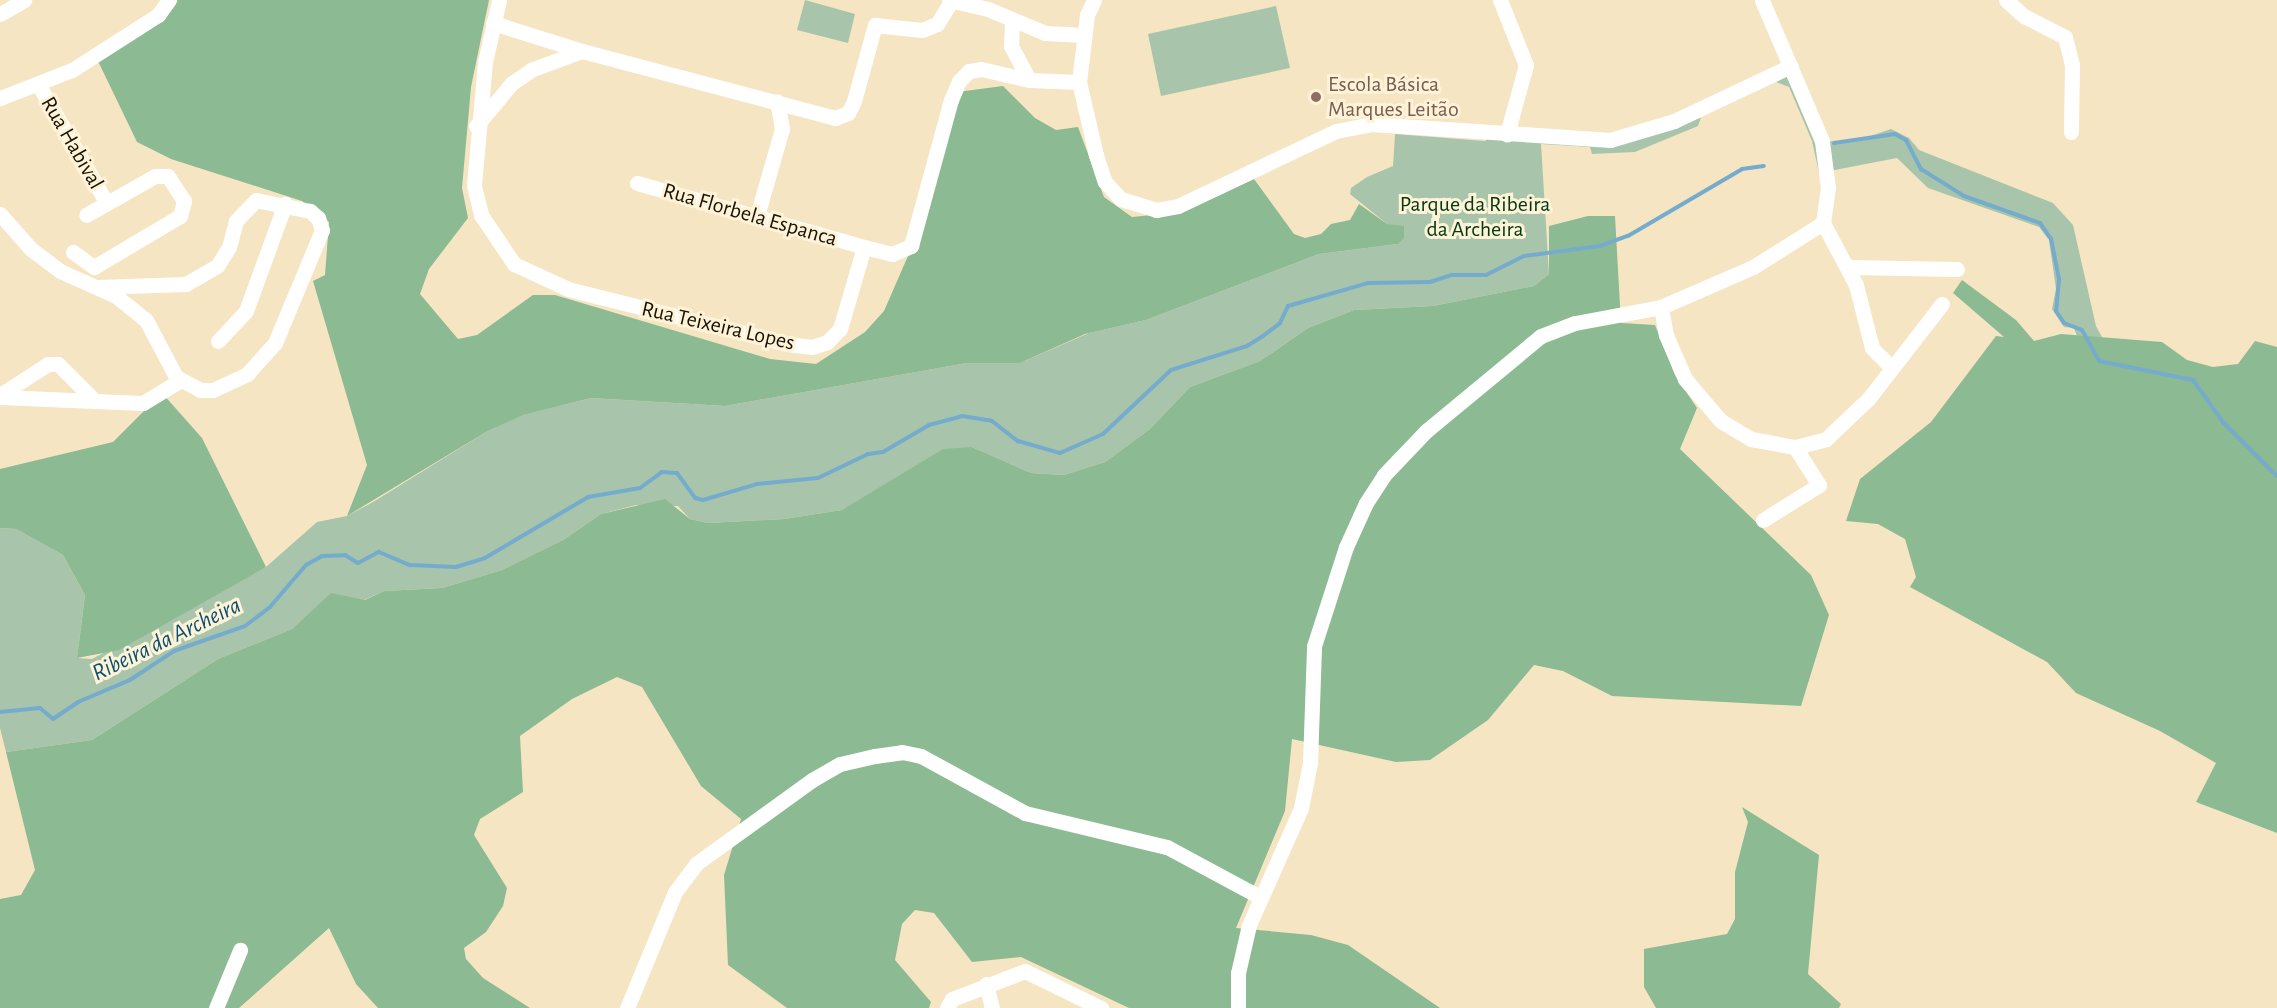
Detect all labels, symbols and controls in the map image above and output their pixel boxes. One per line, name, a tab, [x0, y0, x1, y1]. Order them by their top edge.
place label: Escola Básica Marques Leitão	[1328, 71, 1459, 122]
marker: Escola Básica Marques Leitão	[1309, 90, 1323, 104]
street label: Rua Habival	[35, 92, 109, 194]
street label: Rua Florbela Espanca	[660, 178, 840, 252]
park label: Parque da Ribeira da Archeira	[1400, 191, 1550, 242]
street label: Rua Teixeira Lopes	[639, 296, 797, 356]
water label: Ribeira da Archeira	[88, 592, 246, 688]

